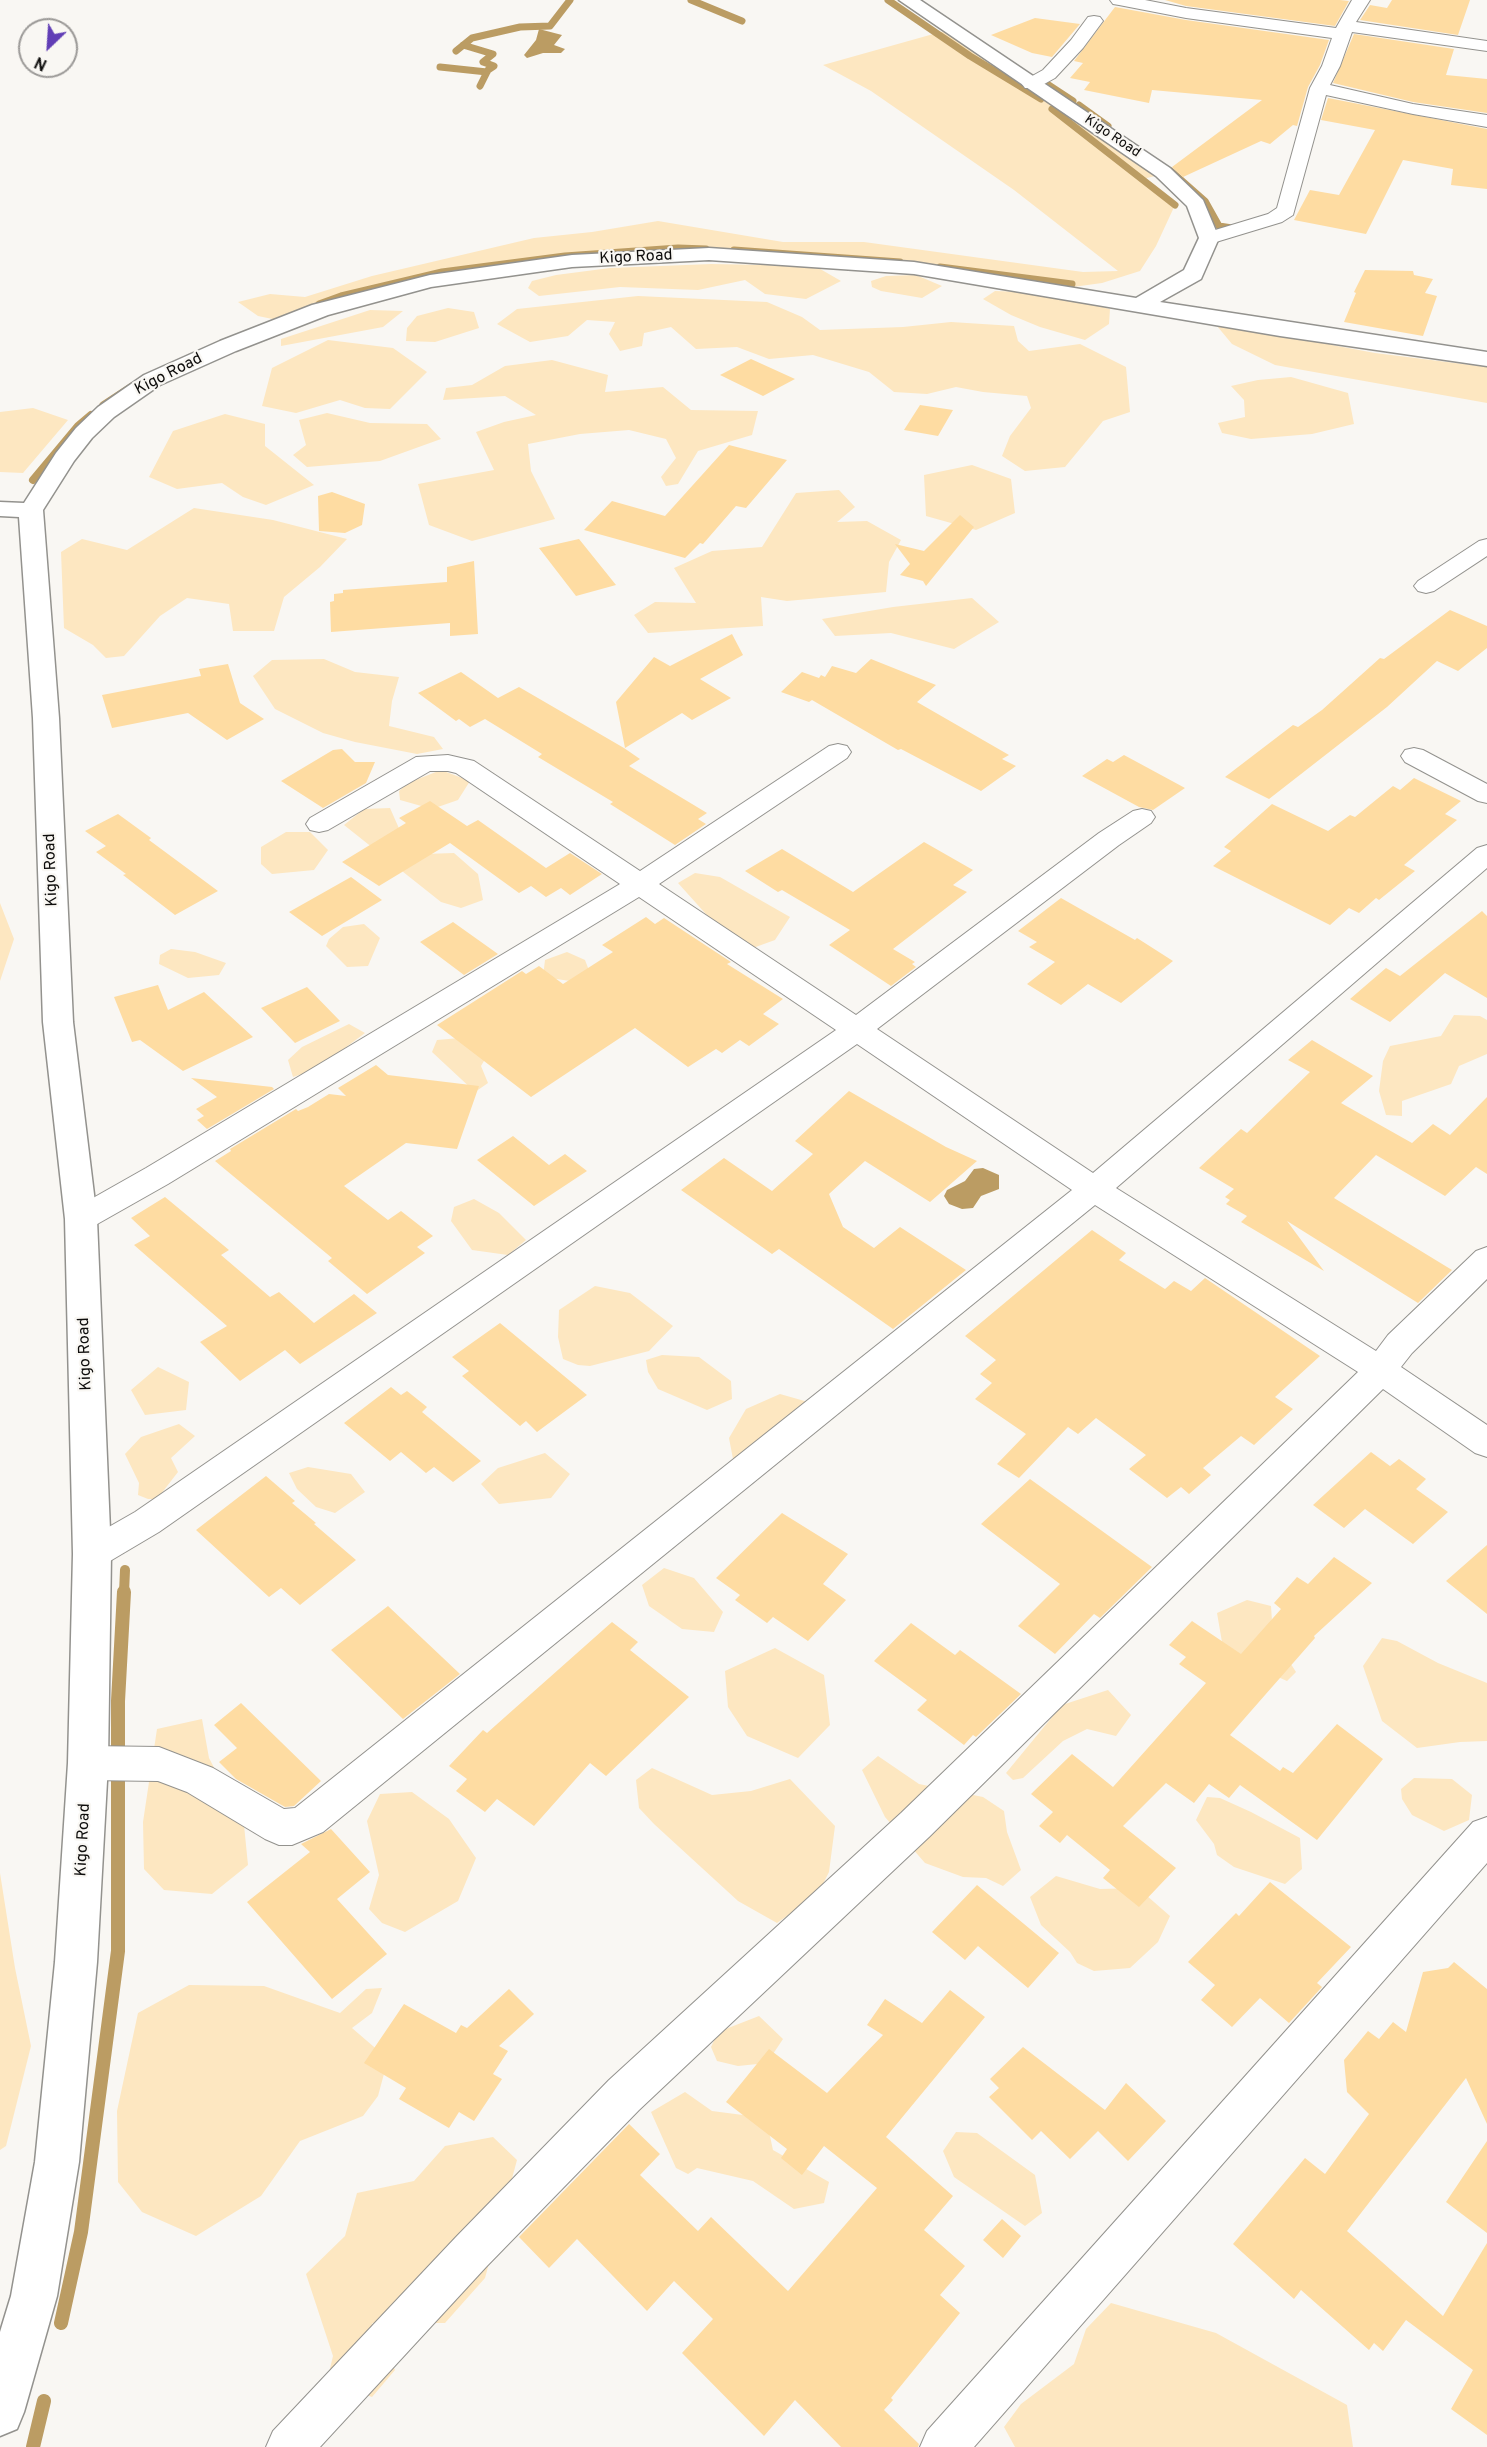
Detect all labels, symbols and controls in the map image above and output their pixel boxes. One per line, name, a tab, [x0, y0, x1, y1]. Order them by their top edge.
north arrow	[18, 18, 78, 78]
text: N	[32, 51, 51, 74]
street label: Kigo Road	[1081, 112, 1143, 162]
street label: Kigo Road	[599, 246, 673, 270]
street label: Kigo Road	[132, 350, 206, 400]
street label: Kigo Road	[41, 833, 63, 907]
street label: Kigo Road	[75, 1317, 97, 1391]
street label: Kigo Road	[72, 1803, 96, 1877]

